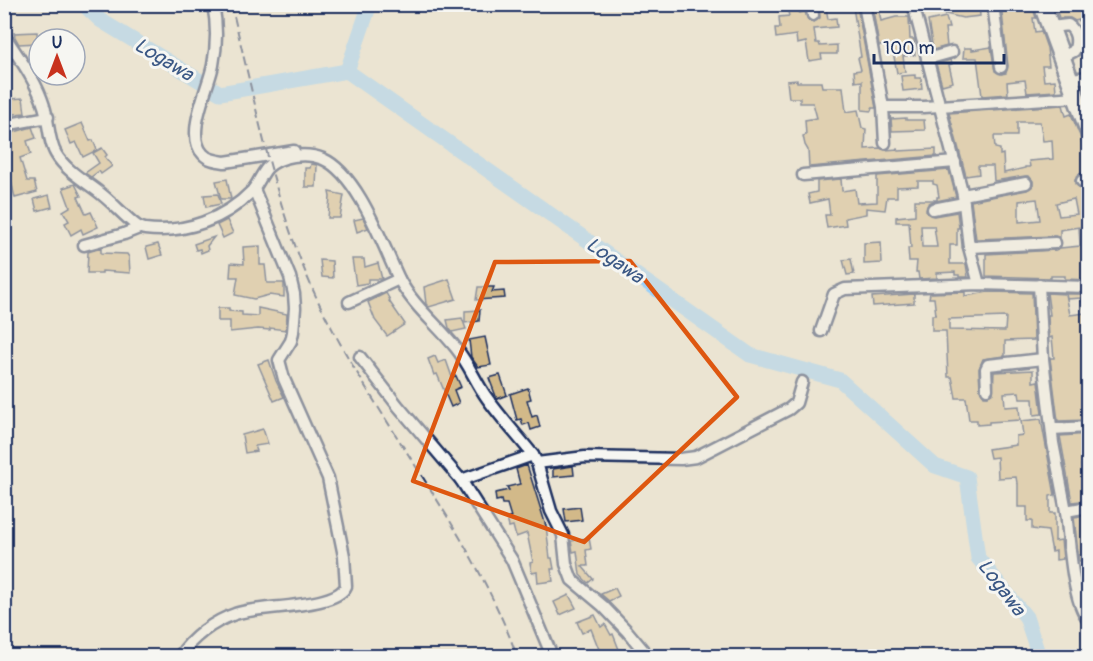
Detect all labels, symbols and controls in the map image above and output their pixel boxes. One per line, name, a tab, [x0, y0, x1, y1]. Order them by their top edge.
north arrow	[27, 27, 87, 87]
scale bar	[874, 27, 1004, 65]
water label: Logawa	[130, 32, 199, 88]
text: U	[52, 33, 63, 53]
text: 100 m	[883, 37, 935, 60]
water label: Logawa	[581, 232, 650, 290]
water label: Logawa	[972, 554, 1032, 622]

